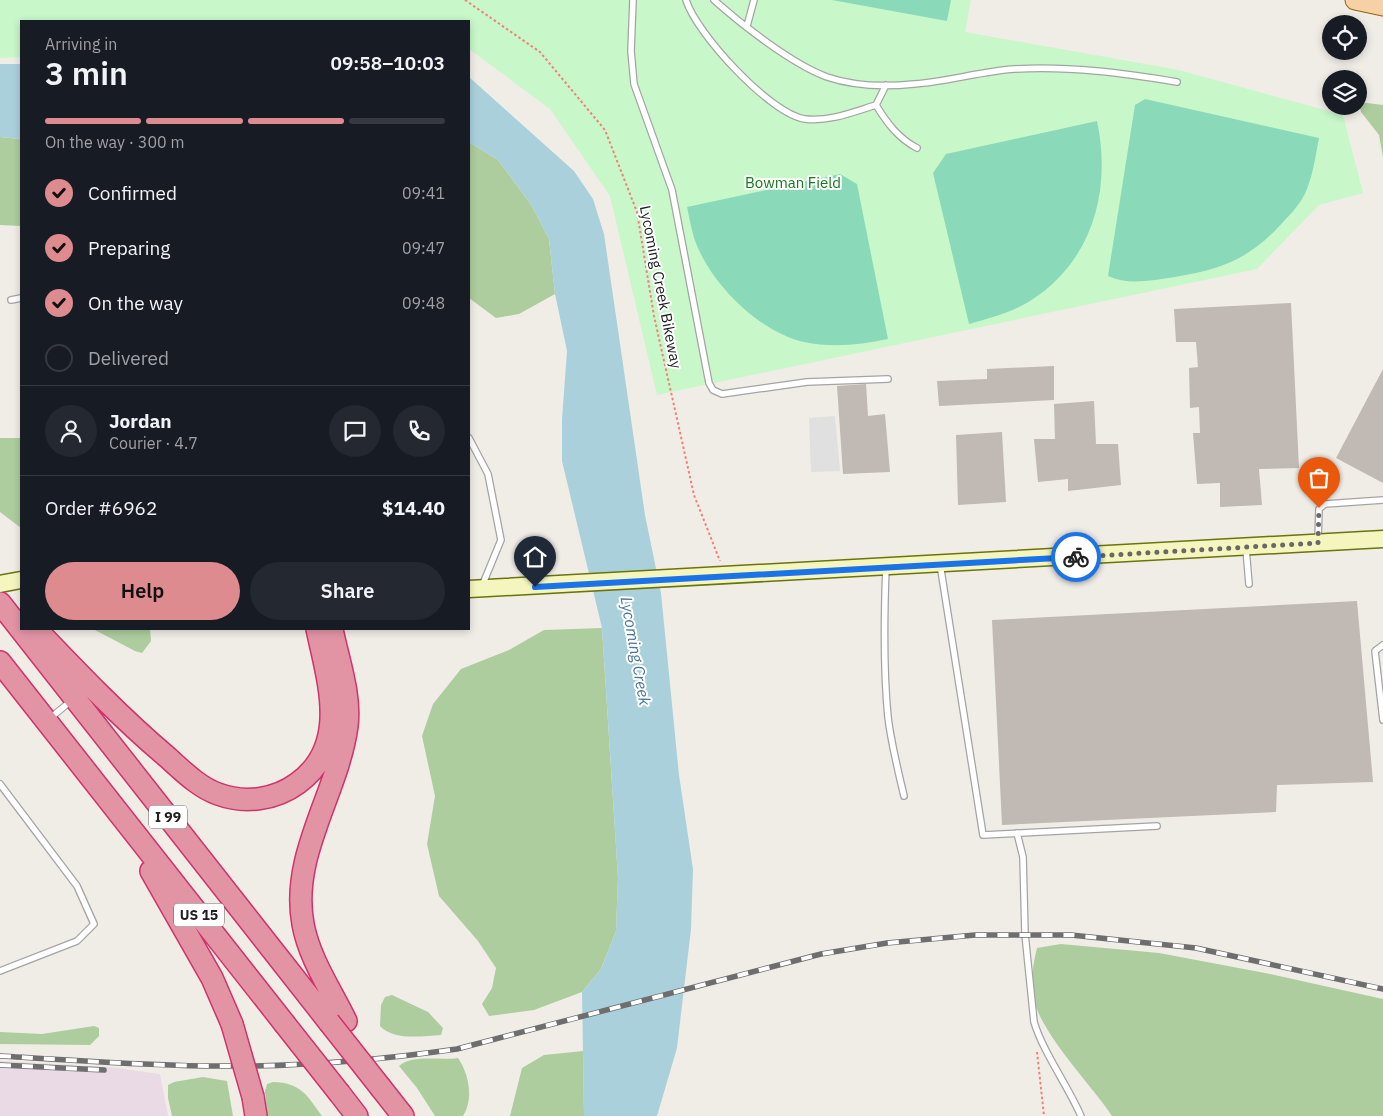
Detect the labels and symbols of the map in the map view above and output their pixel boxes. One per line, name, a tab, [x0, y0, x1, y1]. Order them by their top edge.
park label: Bowman Field	[745, 173, 841, 192]
street label: Lycoming Creek Bikeway	[636, 204, 686, 371]
pin	[1298, 457, 1340, 508]
courier	[1051, 532, 1101, 582]
pin	[514, 536, 556, 587]
water label: Lycoming Creek	[617, 595, 656, 708]
road number: I 99	[149, 806, 187, 829]
road number: US 15	[174, 904, 224, 926]

